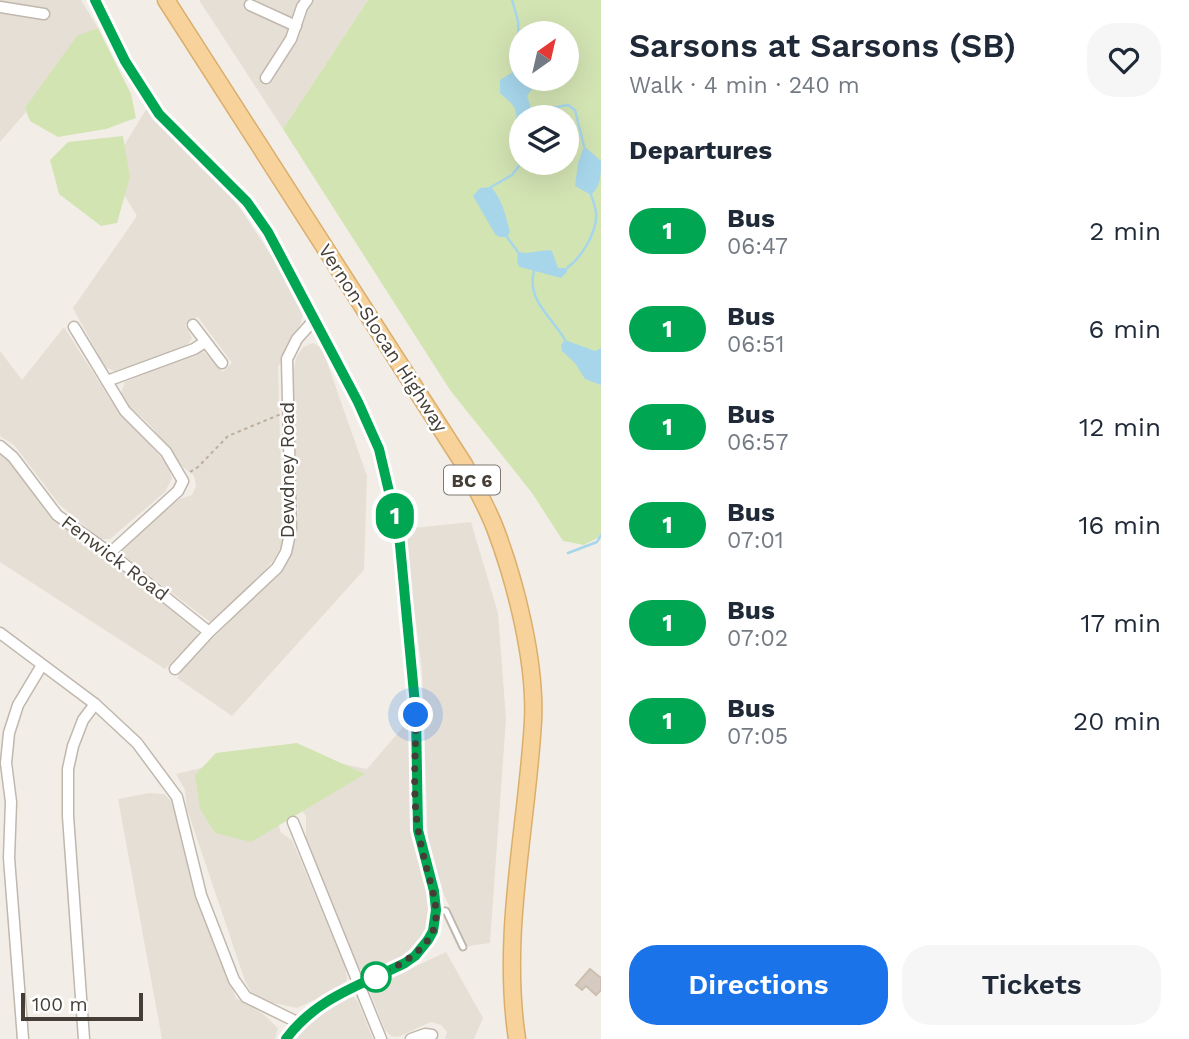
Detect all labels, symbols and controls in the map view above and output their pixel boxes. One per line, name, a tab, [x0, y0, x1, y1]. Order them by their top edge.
north arrow	[509, 21, 579, 91]
map controls	[509, 21, 579, 175]
button: heart	[1087, 23, 1161, 97]
text: Sarsons at Sarsons (SB)	[629, 26, 1016, 65]
text: Walk · 4 min · 240 m	[629, 72, 860, 99]
button: layers	[509, 105, 579, 175]
text: Departures	[629, 135, 772, 165]
text: Bus	[727, 203, 775, 233]
text: 2 min	[1089, 216, 1161, 246]
text: 1	[662, 217, 673, 245]
text: 06:47	[727, 233, 788, 260]
street label: Vernon-Slocan Highway	[314, 240, 453, 437]
text: Bus	[727, 301, 775, 331]
text: 6 min	[1089, 314, 1161, 344]
text: 1	[662, 315, 673, 343]
text: 06:51	[727, 331, 784, 358]
text: Bus	[727, 399, 775, 429]
street label: Dewdney Road	[276, 402, 299, 538]
text: 12 min	[1079, 412, 1161, 442]
text: 1	[662, 413, 673, 441]
text: 06:57	[727, 429, 788, 456]
road number: BC 6	[444, 466, 500, 494]
line badge: 1	[372, 493, 418, 539]
text: Bus	[727, 497, 775, 527]
text: 1	[390, 502, 400, 530]
street label: Fenwick Road	[57, 510, 173, 606]
text: 16 min	[1078, 510, 1161, 540]
text: 1	[662, 511, 673, 539]
text: 07:01	[727, 527, 784, 554]
text: Bus	[727, 595, 775, 625]
text: 17 min	[1080, 608, 1161, 638]
text: 1	[662, 609, 673, 637]
text: 07:02	[727, 625, 788, 652]
text: Bus	[727, 693, 775, 723]
your location	[398, 697, 433, 732]
text: 20 min	[1073, 706, 1161, 736]
text: 1	[662, 707, 673, 735]
text: 07:05	[727, 723, 788, 750]
button: Directions	[629, 945, 888, 1025]
button: Tickets	[902, 945, 1161, 1025]
unlabelled marker	[361, 962, 391, 992]
scale bar	[21, 990, 144, 1022]
text: 100 m	[32, 993, 88, 1016]

